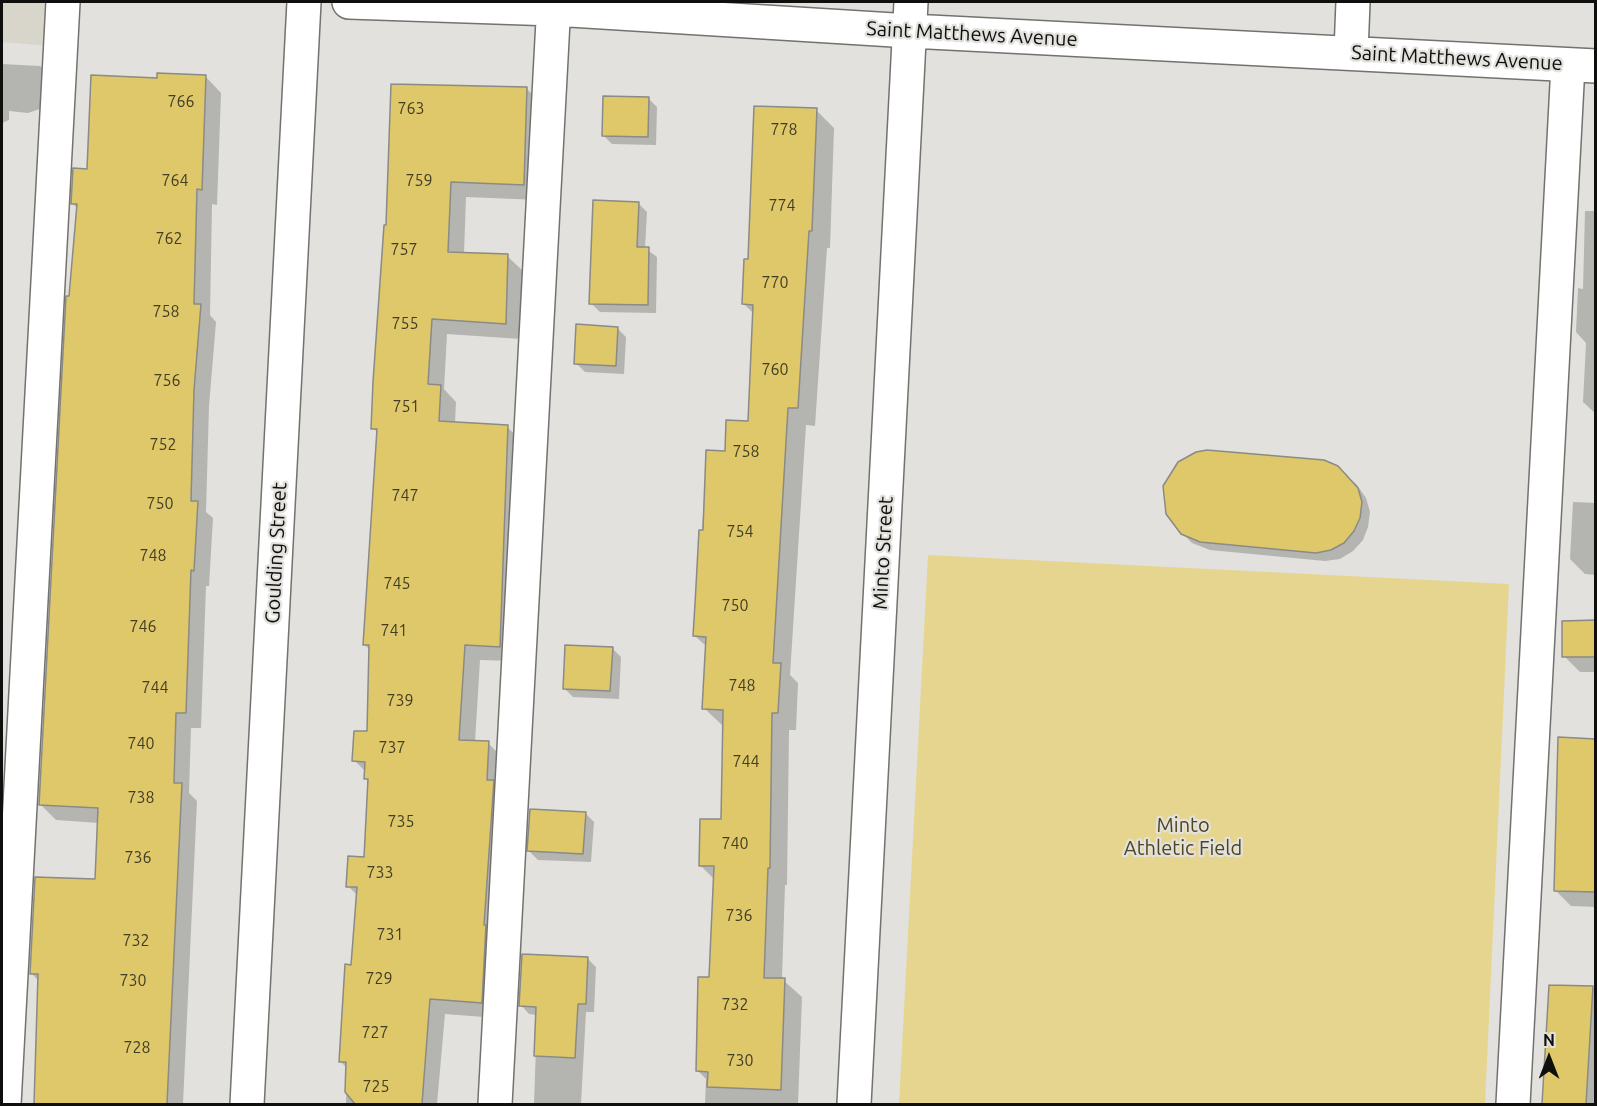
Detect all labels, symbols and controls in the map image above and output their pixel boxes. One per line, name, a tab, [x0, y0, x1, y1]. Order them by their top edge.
street label: Saint Matthews Avenue	[866, 16, 1078, 52]
street label: Saint Matthews Avenue	[1351, 40, 1563, 76]
house number: 766	[167, 92, 195, 112]
house number: 763	[397, 99, 425, 119]
house number: 778	[770, 120, 798, 140]
house number: 764	[161, 171, 189, 191]
house number: 759	[405, 171, 433, 191]
house number: 774	[768, 196, 796, 216]
house number: 762	[155, 229, 183, 249]
house number: 757	[390, 240, 418, 260]
house number: 770	[761, 273, 789, 293]
house number: 758	[152, 302, 180, 322]
house number: 755	[391, 314, 419, 334]
house number: 760	[761, 360, 789, 380]
house number: 756	[153, 371, 181, 391]
house number: 751	[392, 397, 420, 417]
house number: 752	[149, 435, 177, 455]
house number: 758	[732, 442, 760, 462]
street label: Goulding Street	[260, 482, 292, 624]
house number: 747	[391, 486, 419, 506]
house number: 750	[146, 494, 174, 514]
street label: Minto Street	[868, 496, 898, 610]
house number: 754	[726, 522, 754, 542]
house number: 748	[139, 546, 167, 566]
house number: 745	[383, 574, 411, 594]
house number: 750	[721, 596, 749, 616]
house number: 746	[129, 617, 157, 637]
house number: 741	[380, 621, 408, 641]
house number: 748	[728, 676, 756, 696]
house number: 744	[141, 678, 169, 698]
house number: 739	[386, 691, 414, 711]
house number: 740	[127, 734, 155, 754]
house number: 737	[378, 738, 406, 758]
house number: 744	[732, 752, 760, 772]
house number: 738	[127, 788, 155, 808]
house number: 735	[387, 812, 415, 832]
park label: Minto Athletic Field	[1124, 813, 1242, 860]
house number: 740	[721, 834, 749, 854]
house number: 736	[124, 848, 152, 868]
house number: 733	[366, 863, 394, 883]
house number: 736	[725, 906, 753, 926]
house number: 731	[376, 925, 404, 945]
house number: 732	[122, 931, 150, 951]
house number: 729	[365, 969, 393, 989]
house number: 730	[119, 971, 147, 991]
house number: 732	[721, 995, 749, 1015]
house number: 727	[361, 1023, 389, 1043]
north arrow	[1519, 1028, 1579, 1088]
text: N	[1543, 1031, 1555, 1049]
house number: 728	[123, 1038, 151, 1058]
house number: 730	[726, 1051, 754, 1071]
house number: 725	[362, 1077, 390, 1097]

